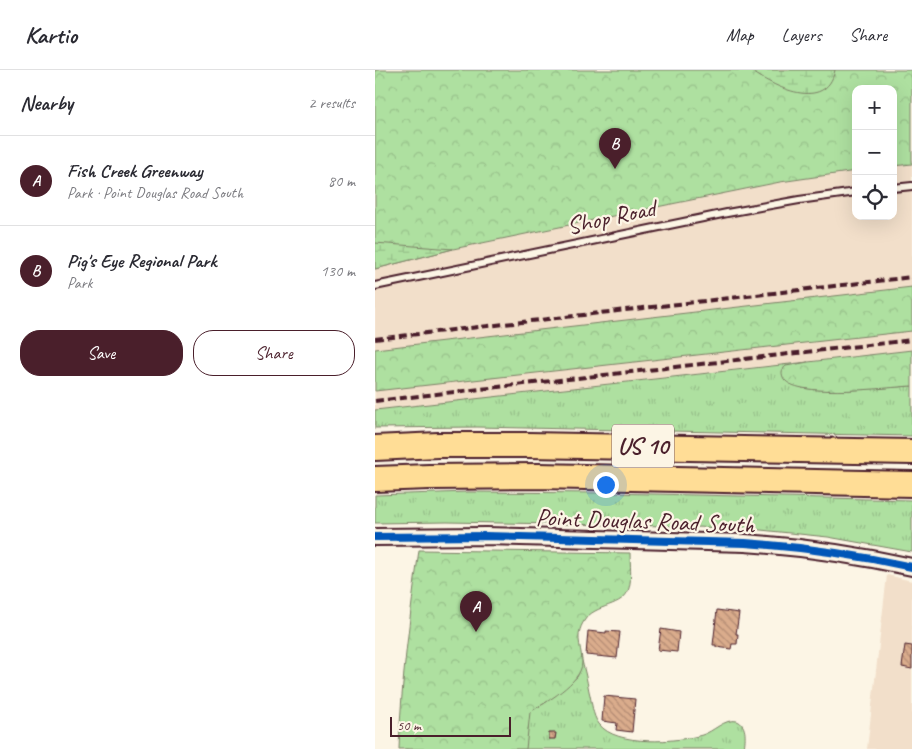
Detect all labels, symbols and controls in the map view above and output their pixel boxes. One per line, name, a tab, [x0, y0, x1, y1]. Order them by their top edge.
text: Kartio	[25, 20, 77, 50]
text: Map	[726, 24, 754, 46]
text: Layers	[782, 24, 821, 46]
text: Share	[849, 24, 887, 46]
map controls	[852, 85, 897, 220]
button: +	[852, 85, 897, 130]
text: Nearby	[20, 90, 73, 116]
text: 2 results	[308, 93, 355, 113]
pin: B	[599, 128, 631, 169]
button: −	[852, 130, 897, 175]
text: Fish Creek Greenway	[67, 159, 203, 183]
text: A	[32, 171, 40, 191]
text: 80 m	[328, 171, 355, 191]
button: locate	[852, 175, 897, 220]
text: Park · Point Douglas Road South	[67, 183, 243, 203]
street label: Shop Road	[564, 191, 661, 242]
text: Pig's Eye Regional Park	[67, 249, 216, 273]
text: B	[32, 261, 40, 281]
text: 130 m	[321, 261, 355, 281]
text: Park	[67, 273, 92, 293]
button: Save	[20, 330, 183, 376]
button: Share	[193, 330, 355, 376]
road number: US 10	[612, 424, 674, 468]
your location	[593, 472, 619, 498]
street label: Point Douglas Road South	[535, 501, 757, 541]
pin: A	[460, 591, 492, 632]
scale bar	[390, 714, 511, 737]
text: 50 m	[397, 717, 421, 734]

